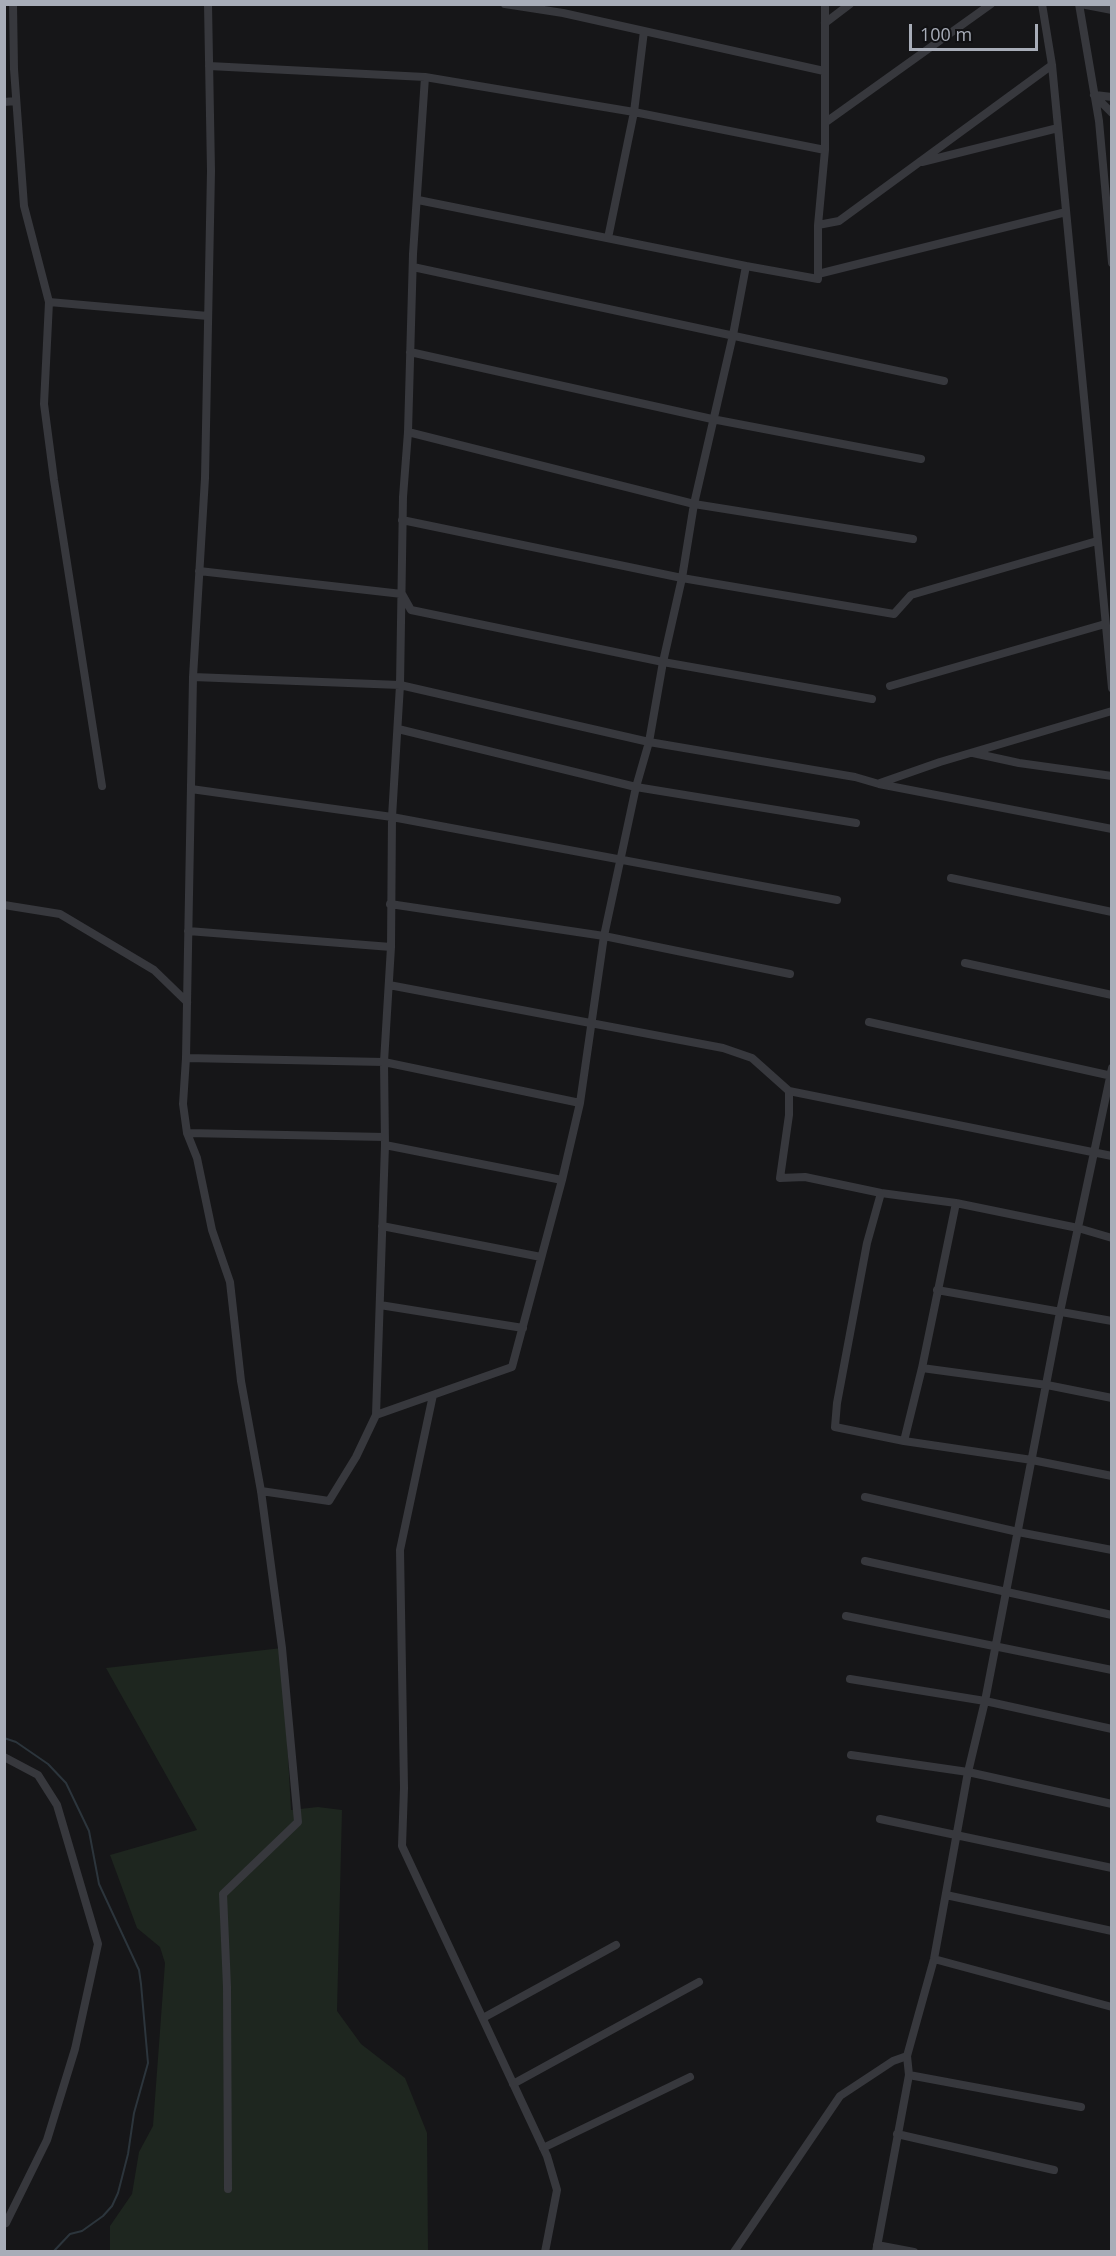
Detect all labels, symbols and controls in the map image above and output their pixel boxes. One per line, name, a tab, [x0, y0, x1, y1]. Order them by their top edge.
scale bar	[912, 12, 1041, 50]
text: 100 m	[920, 22, 972, 46]

